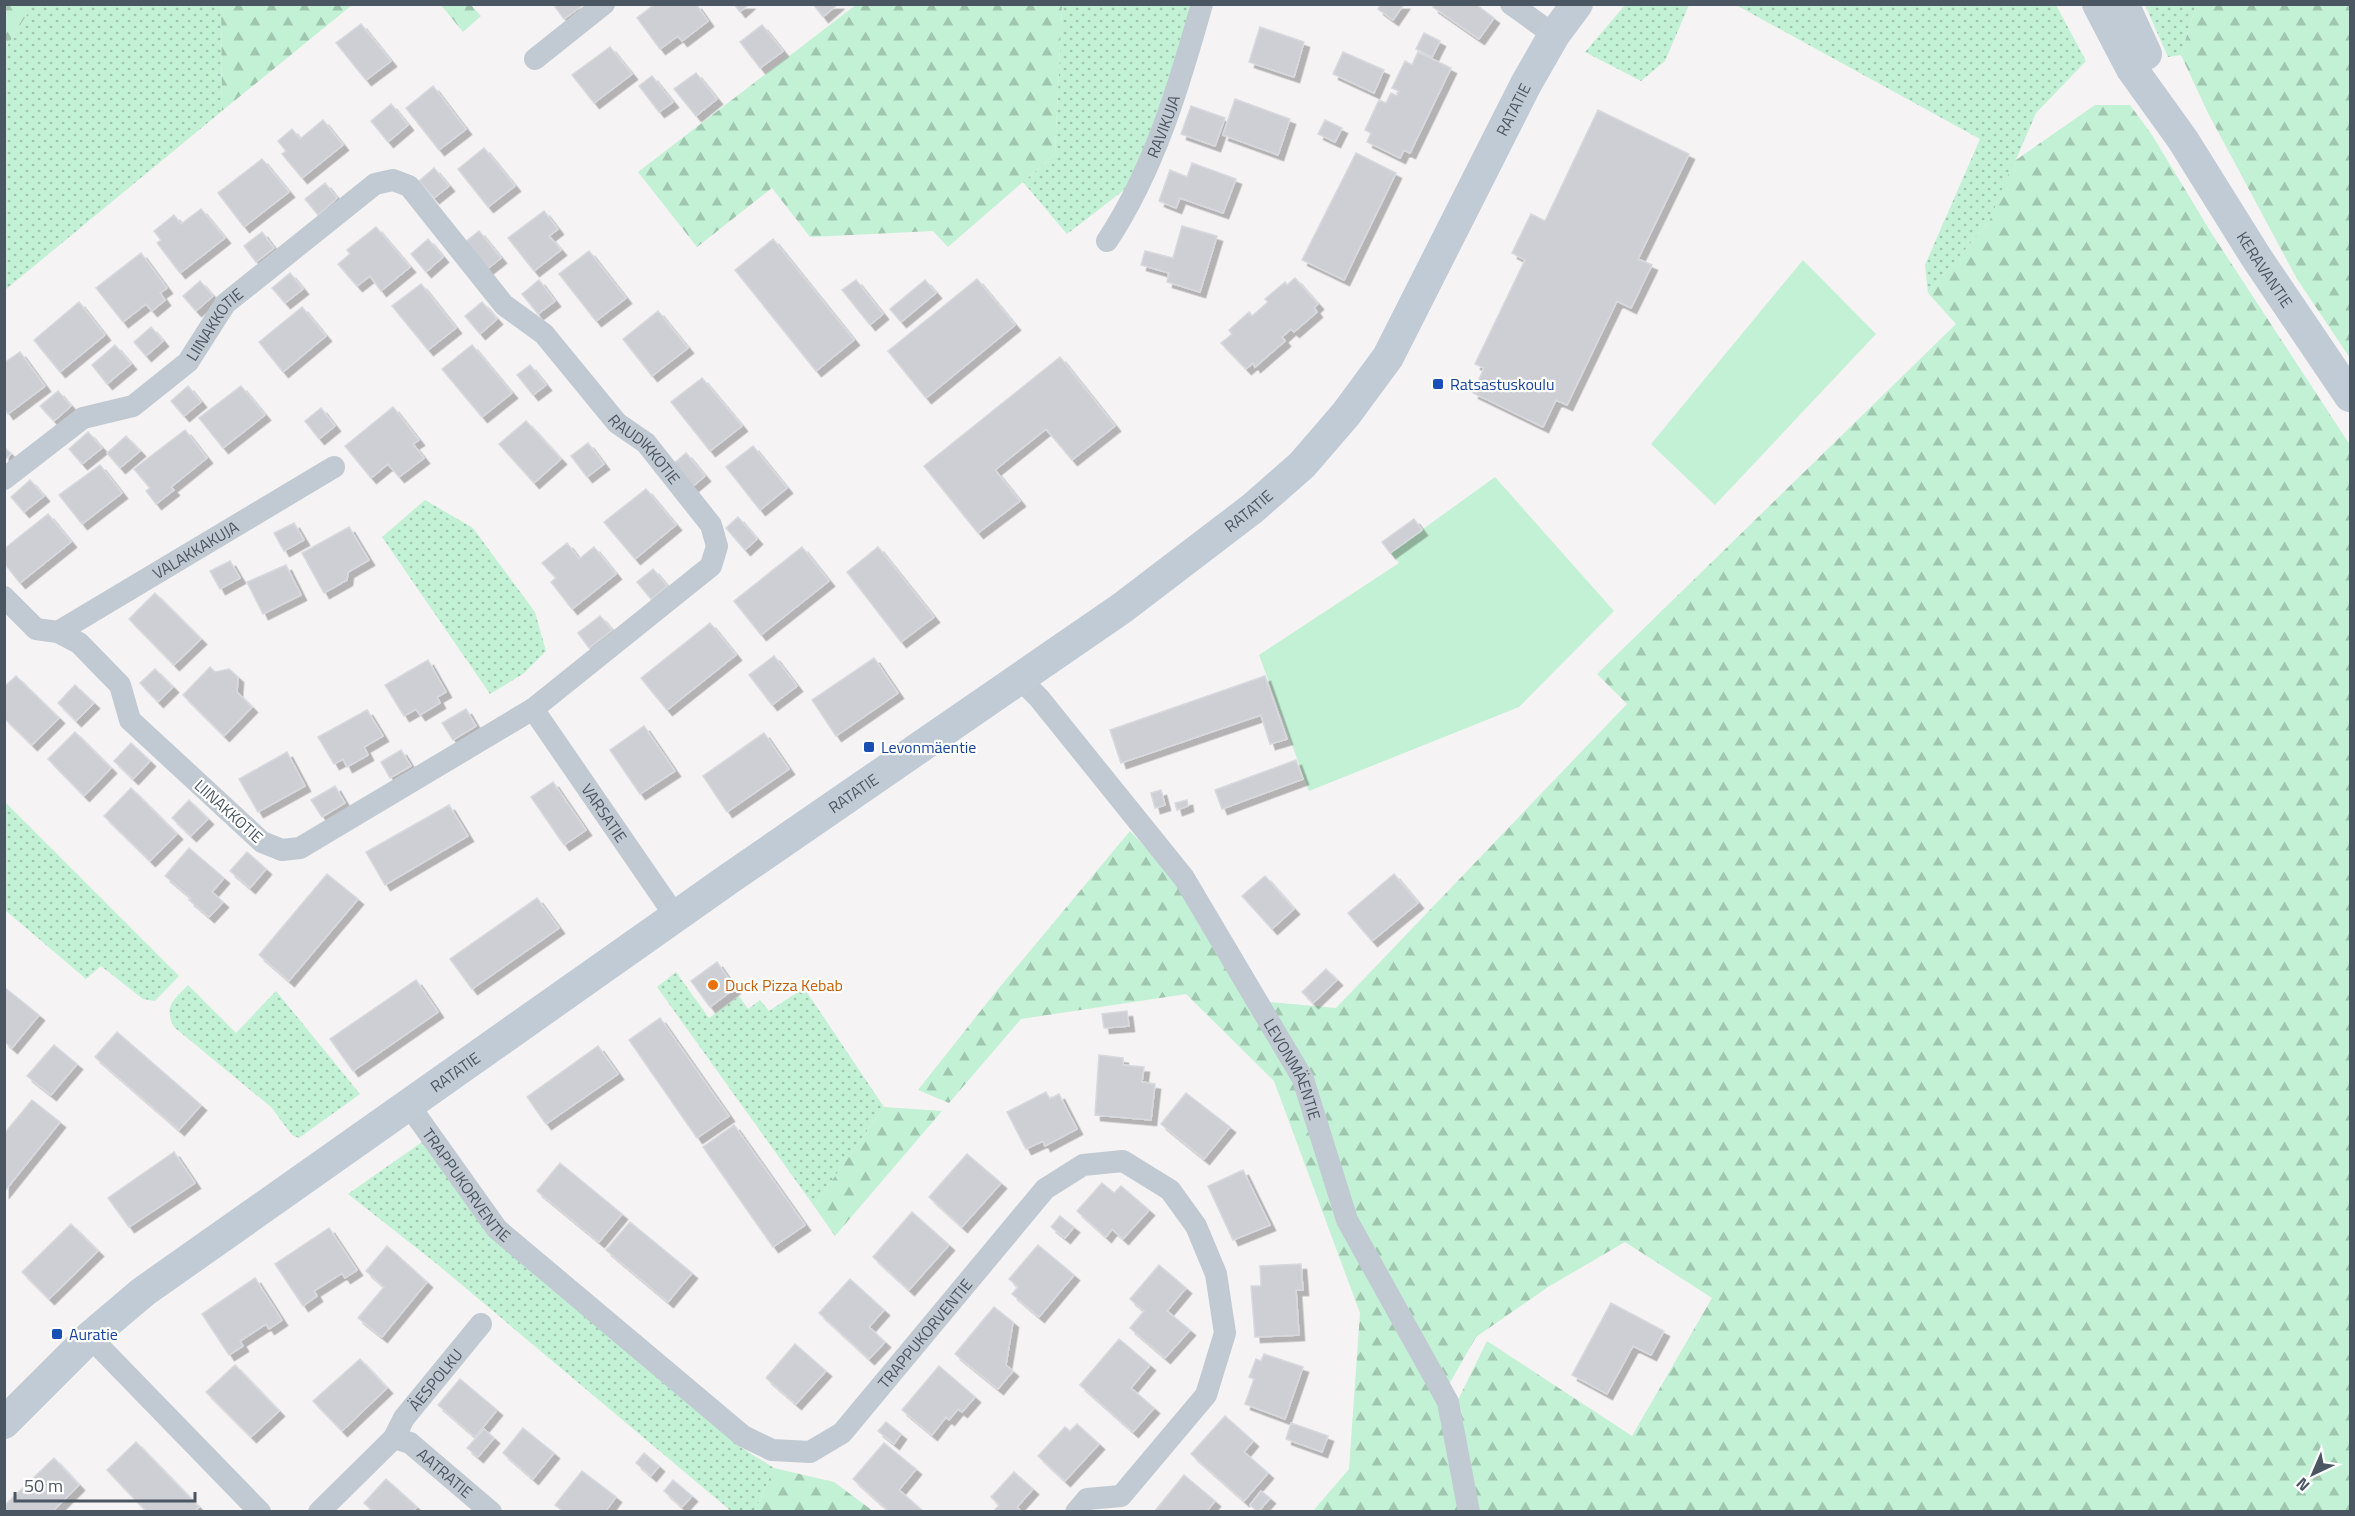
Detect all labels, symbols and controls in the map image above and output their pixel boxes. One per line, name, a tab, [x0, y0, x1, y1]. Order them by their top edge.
street label: RATATIE	[1490, 79, 1537, 140]
street label: RAVIKUJA	[1140, 91, 1186, 161]
street label: KERAVANTIE	[2231, 227, 2299, 313]
street label: LIINAKKOTIE	[180, 282, 248, 365]
place label: Ratsastuskoulu	[1450, 372, 1555, 396]
marker: Ratsastuskoulu	[1431, 377, 1445, 391]
street label: RAUDIKKOTIE	[602, 409, 686, 489]
street label: RATATIE	[1219, 484, 1278, 538]
street label: VALAKKAKUJA	[148, 515, 243, 585]
place label: Levonmäentie	[881, 735, 976, 759]
marker: Levonmäentie	[862, 740, 876, 754]
street label: RATATIE	[823, 767, 883, 819]
street label: LIINAKKOTIE	[189, 774, 269, 849]
street label: VARSATIE	[576, 779, 633, 847]
place label: Duck Pizza Kebab	[725, 973, 843, 997]
marker: Duck Pizza Kebab	[706, 978, 720, 992]
street label: LEVONMÄENTIE	[1258, 1014, 1327, 1123]
street label: RATATIE	[425, 1046, 485, 1098]
street label: TRAPPUKORVENTIE	[417, 1123, 516, 1248]
street label: TRAPPUKORVENTIE	[872, 1273, 978, 1393]
place label: Auratie	[69, 1322, 118, 1346]
marker: Auratie	[50, 1327, 64, 1341]
street label: ÄESPOLKU	[403, 1343, 468, 1416]
street label: AATRATIE	[412, 1442, 478, 1504]
north arrow	[2283, 1444, 2343, 1504]
scale bar	[15, 1465, 195, 1503]
text: 50 m	[24, 1472, 63, 1499]
text: N	[2290, 1472, 2315, 1497]

